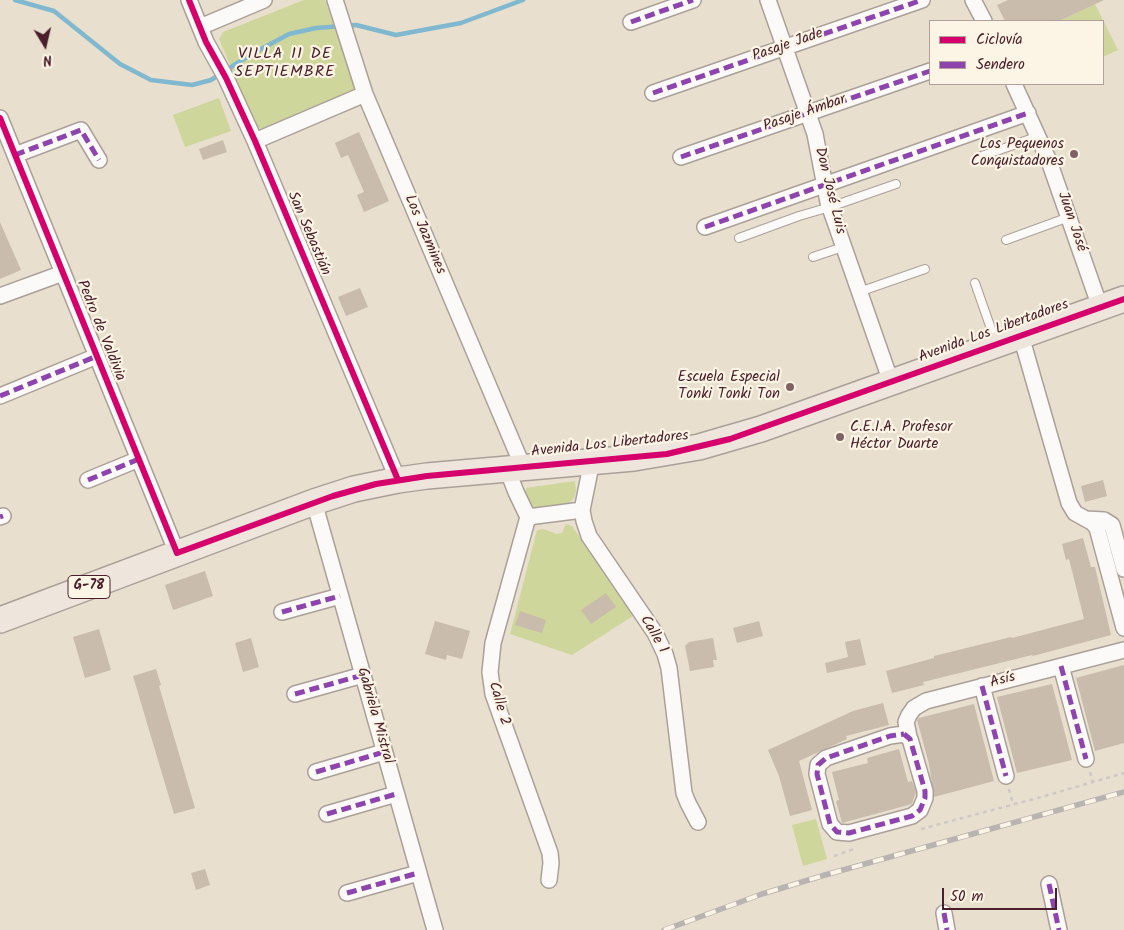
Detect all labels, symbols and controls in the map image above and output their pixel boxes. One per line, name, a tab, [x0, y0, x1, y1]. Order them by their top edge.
north arrow	[20, 20, 70, 70]
legend	[929, 20, 1104, 85]
street label: Pasaje Jade	[750, 26, 826, 66]
text: Ciclovía	[976, 28, 1023, 52]
district label: VILLA 11 DE SEPTIEMBRE	[233, 45, 337, 83]
text: N	[41, 48, 53, 71]
text: Sendero	[976, 53, 1025, 77]
street label: Pasaje Ámbar	[761, 91, 849, 137]
place label: Los Pequenos Conquistadores	[971, 136, 1064, 171]
street label: Don José Luis	[810, 146, 848, 236]
marker: Los Pequenos Conquistadores	[1068, 148, 1080, 160]
street label: San Sebastián	[282, 189, 334, 279]
street label: Juan José	[1052, 190, 1090, 254]
street label: Los Jazmines	[399, 193, 449, 277]
street label: Pedro de Valdivia	[72, 278, 128, 384]
street label: Avenida Los Libertadores	[917, 296, 1071, 368]
place label: Escuela Especial Tonki Tonki Ton	[677, 369, 780, 404]
marker: Escuela Especial Tonki Tonki Ton	[784, 381, 796, 393]
place label: C.E.I.A. Profesor Héctor Duarte	[850, 419, 952, 454]
street label: Avenida Los Libertadores	[530, 428, 690, 462]
marker: C.E.I.A. Profesor Héctor Duarte	[834, 431, 846, 443]
road number: G-78	[68, 576, 110, 598]
street label: Calle 1	[635, 613, 671, 657]
street label: Gabriela Mistral	[352, 666, 396, 766]
street label: Asís	[988, 669, 1018, 693]
street label: Calle 2	[483, 680, 513, 728]
scale bar	[944, 878, 1059, 910]
text: 50 m	[950, 885, 984, 909]

